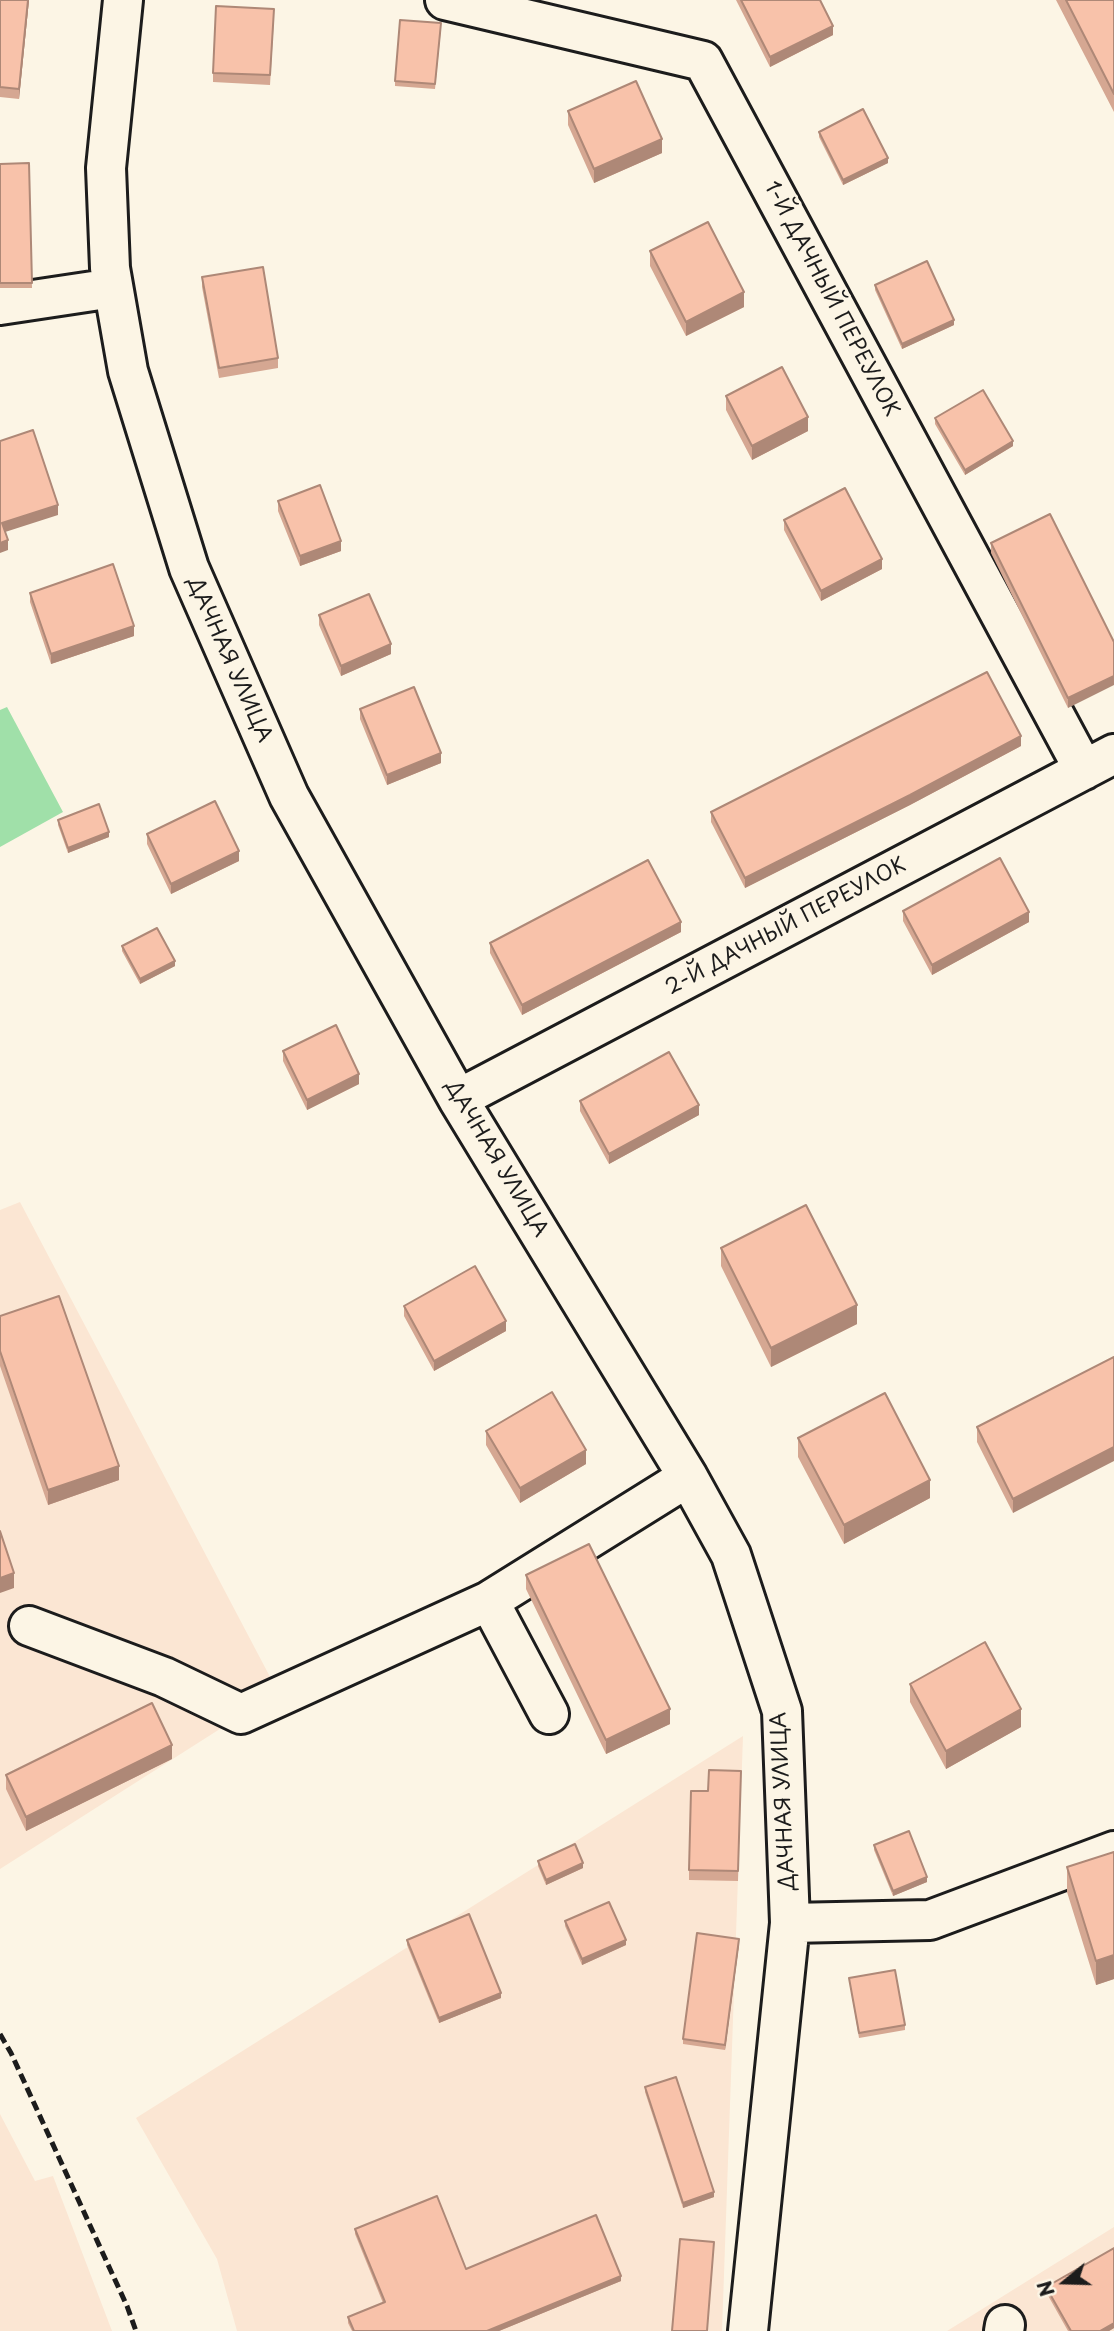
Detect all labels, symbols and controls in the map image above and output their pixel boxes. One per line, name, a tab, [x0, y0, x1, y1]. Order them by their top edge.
street label: 1-Й ДАЧНЫЙ ПЕРЕУЛОК	[758, 177, 904, 421]
street label: ДАЧНАЯ УЛИЦА	[181, 573, 277, 747]
street label: 2-Й ДАЧНЫЙ ПЕРЕУЛОК	[662, 853, 910, 1001]
street label: ДАЧНАЯ УЛИЦА	[439, 1076, 553, 1242]
street label: ДАЧНАЯ УЛИЦА	[767, 1711, 801, 1891]
north arrow	[1030, 2247, 1100, 2317]
text: N	[1029, 2277, 1061, 2301]

